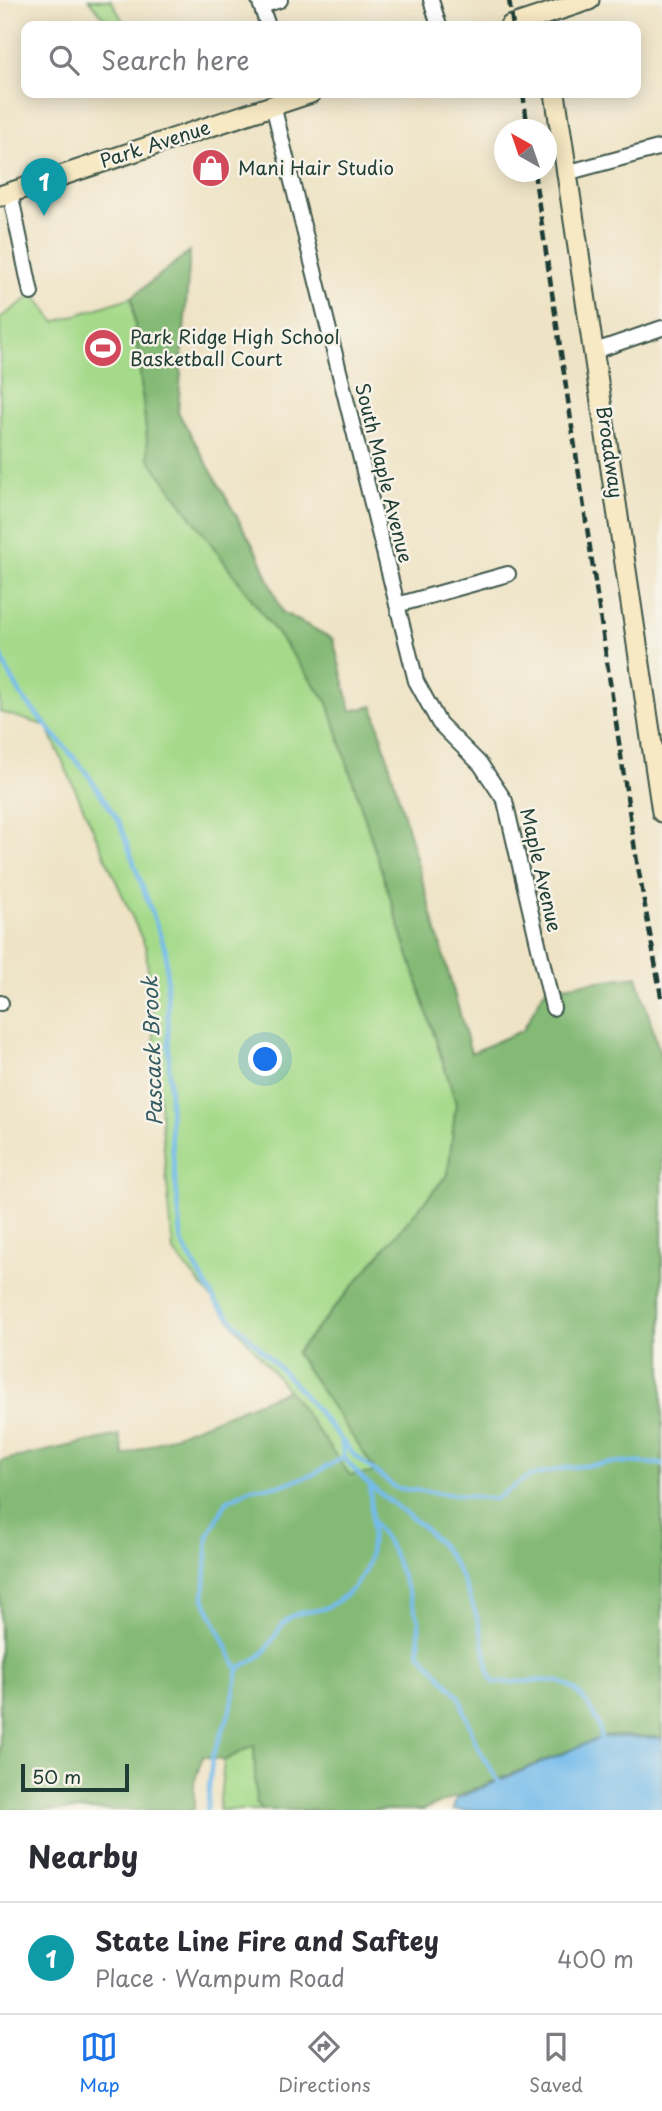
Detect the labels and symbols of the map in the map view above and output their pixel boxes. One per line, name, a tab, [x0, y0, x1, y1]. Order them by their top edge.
street label: Park Avenue	[96, 112, 214, 174]
north arrow	[494, 119, 557, 182]
shop icon: Mani Hair Studio	[190, 147, 232, 189]
place label: Mani Hair Studio	[238, 153, 394, 181]
pin: 1	[21, 158, 67, 216]
place label: Park Ridge High School Basketball Court	[130, 322, 340, 372]
sports icon: Park Ridge High School Basketball Court	[82, 327, 124, 369]
street label: South Maple Avenue	[349, 380, 421, 566]
street label: Broadway	[591, 404, 631, 500]
street label: Maple Avenue	[514, 805, 570, 934]
water label: Pascack Brook	[132, 975, 170, 1126]
your location	[248, 1042, 282, 1076]
scale bar	[21, 1761, 130, 1793]

